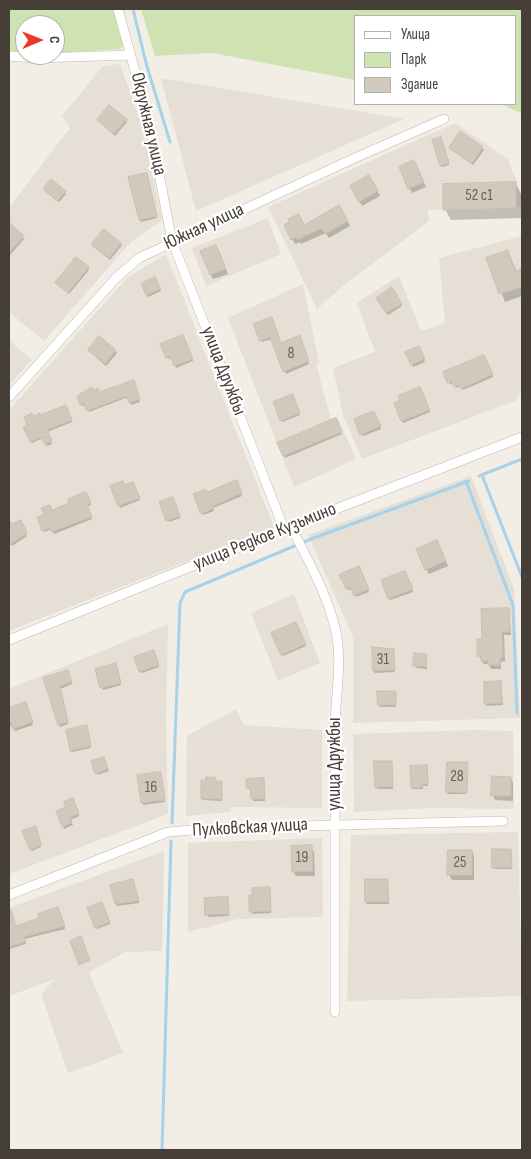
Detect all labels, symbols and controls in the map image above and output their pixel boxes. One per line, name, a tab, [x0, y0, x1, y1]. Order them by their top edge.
north arrow	[15, 15, 65, 65]
legend	[354, 15, 516, 105]
text: Улица	[401, 25, 430, 44]
text: С	[46, 36, 63, 43]
text: Парк	[401, 50, 426, 69]
street label: Окружная улица	[125, 70, 171, 178]
text: Здание	[401, 75, 438, 94]
house number: 52 с1	[465, 186, 493, 206]
street label: Южная улица	[160, 199, 248, 255]
street label: улица Дружбы	[196, 323, 250, 419]
house number: 8	[287, 344, 295, 364]
street label: улица Редкое Кузьмино	[190, 498, 340, 576]
house number: 31	[377, 650, 389, 670]
street label: улица Дружбы	[324, 717, 346, 811]
house number: 28	[450, 767, 464, 787]
house number: 16	[145, 778, 157, 798]
street label: Пулковская улица	[192, 814, 308, 842]
house number: 19	[296, 848, 308, 868]
house number: 25	[453, 853, 467, 873]

